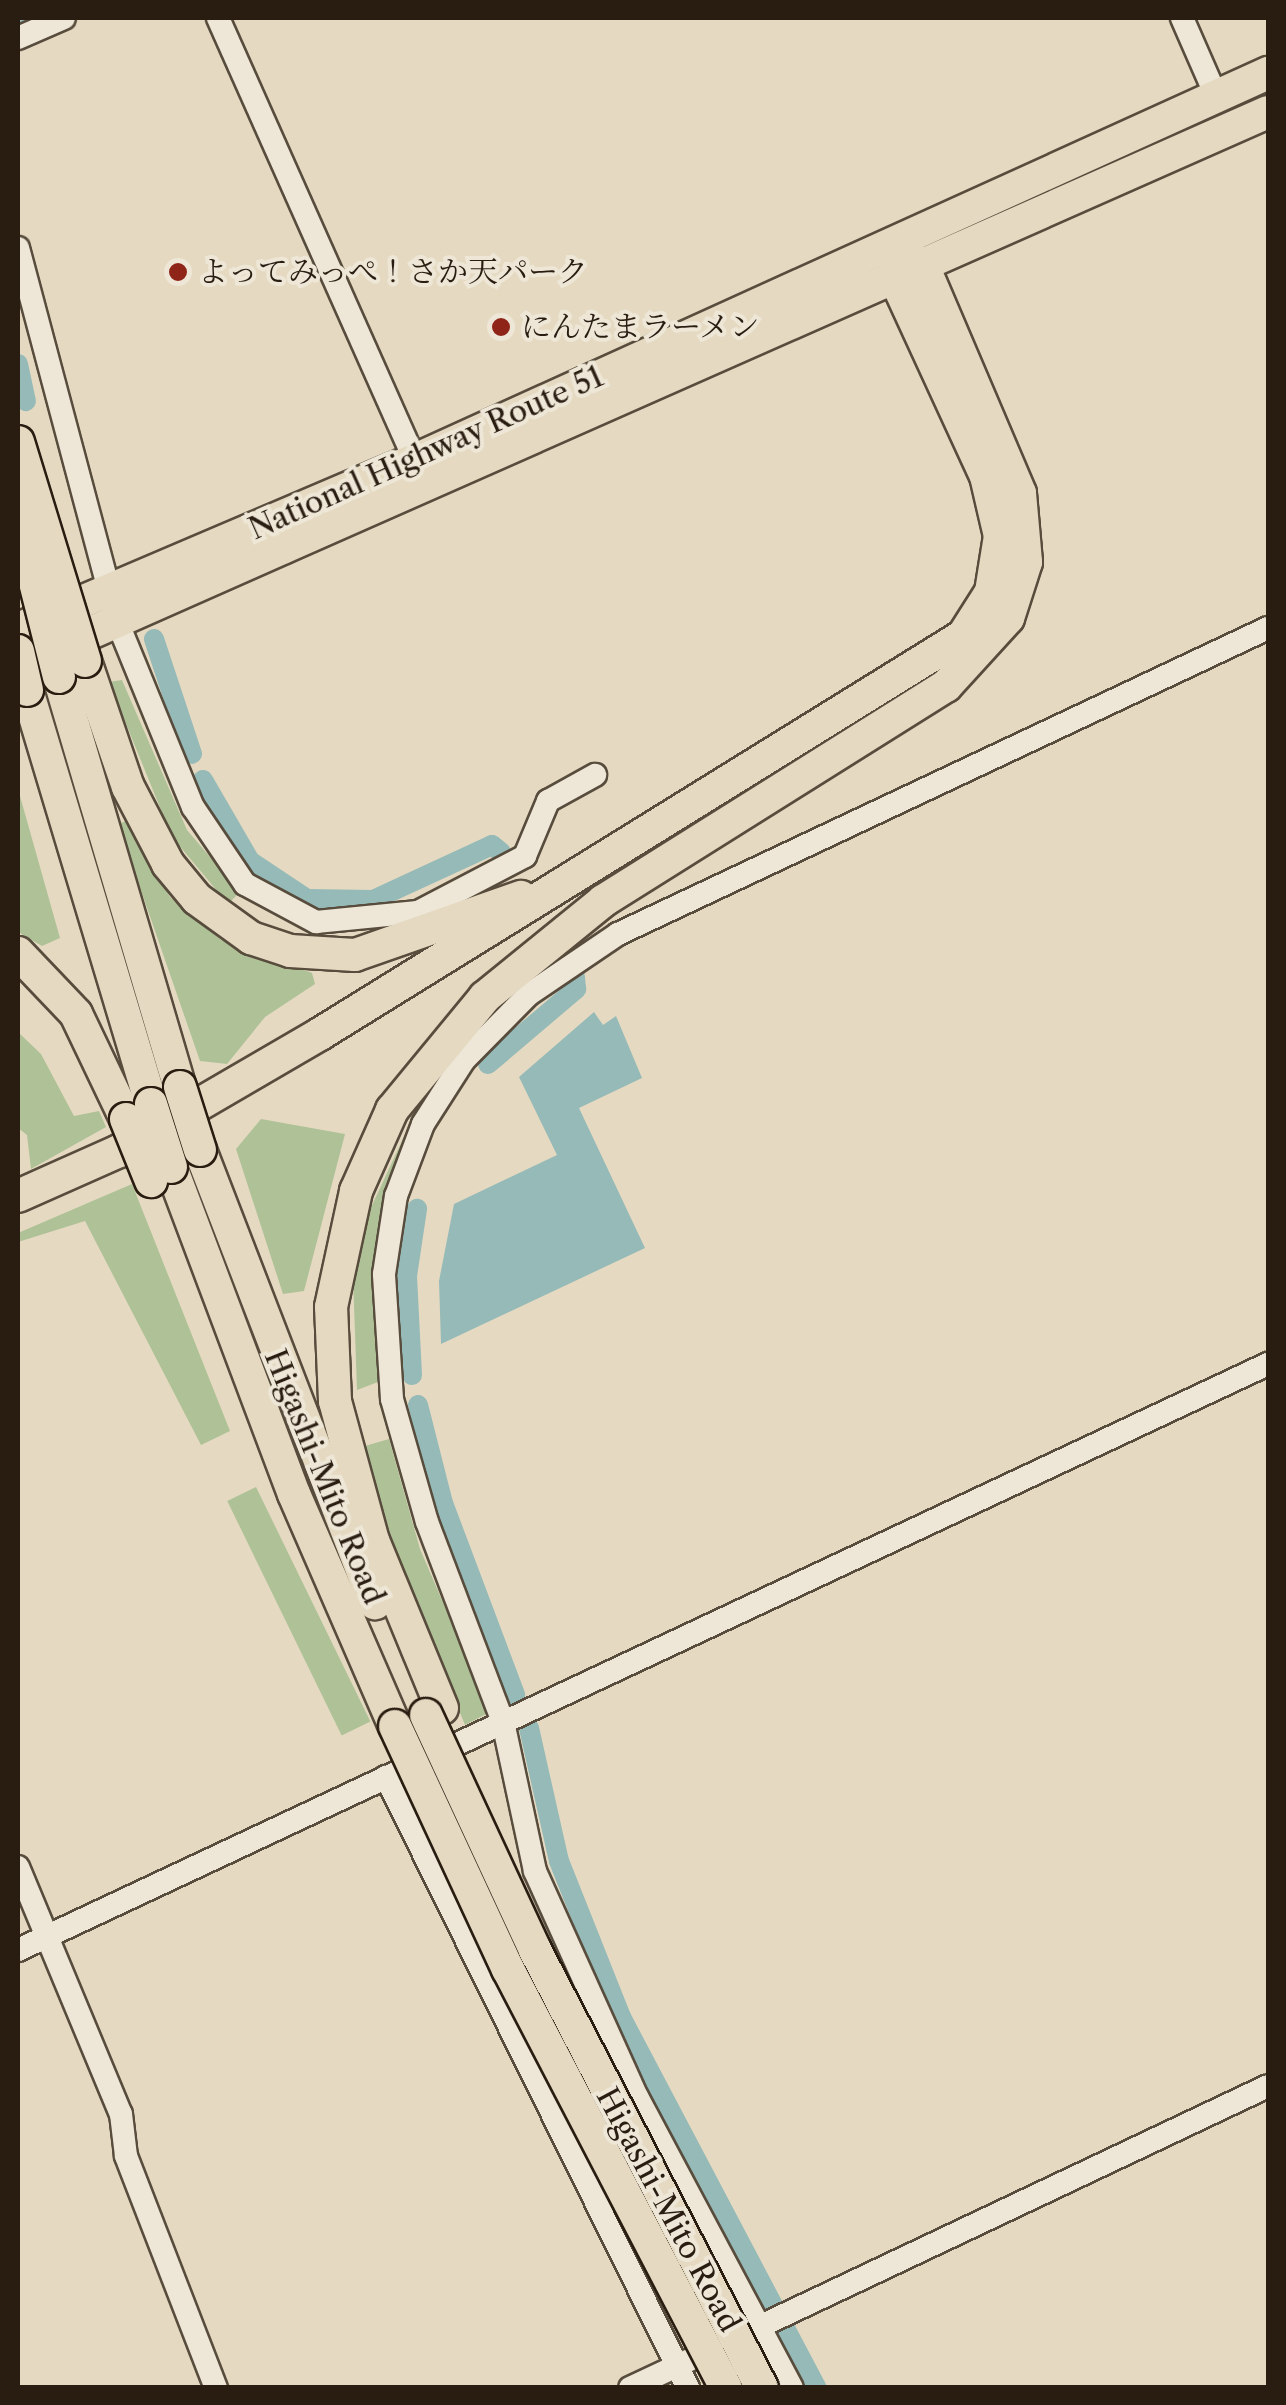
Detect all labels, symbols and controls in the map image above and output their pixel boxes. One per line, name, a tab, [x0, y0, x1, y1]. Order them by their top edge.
place label: よってみっぺ！さか天パーク	[198, 254, 588, 290]
marker: よってみっぺ！さか天パーク	[167, 261, 189, 283]
place label: にんたまラーメン	[521, 309, 761, 345]
marker: にんたまラーメン	[490, 316, 512, 338]
street label: National Highway Route 51	[243, 358, 609, 548]
street label: Higashi-Mito Road	[256, 1344, 392, 1610]
street label: Higashi-Mito Road	[588, 2082, 748, 2338]

